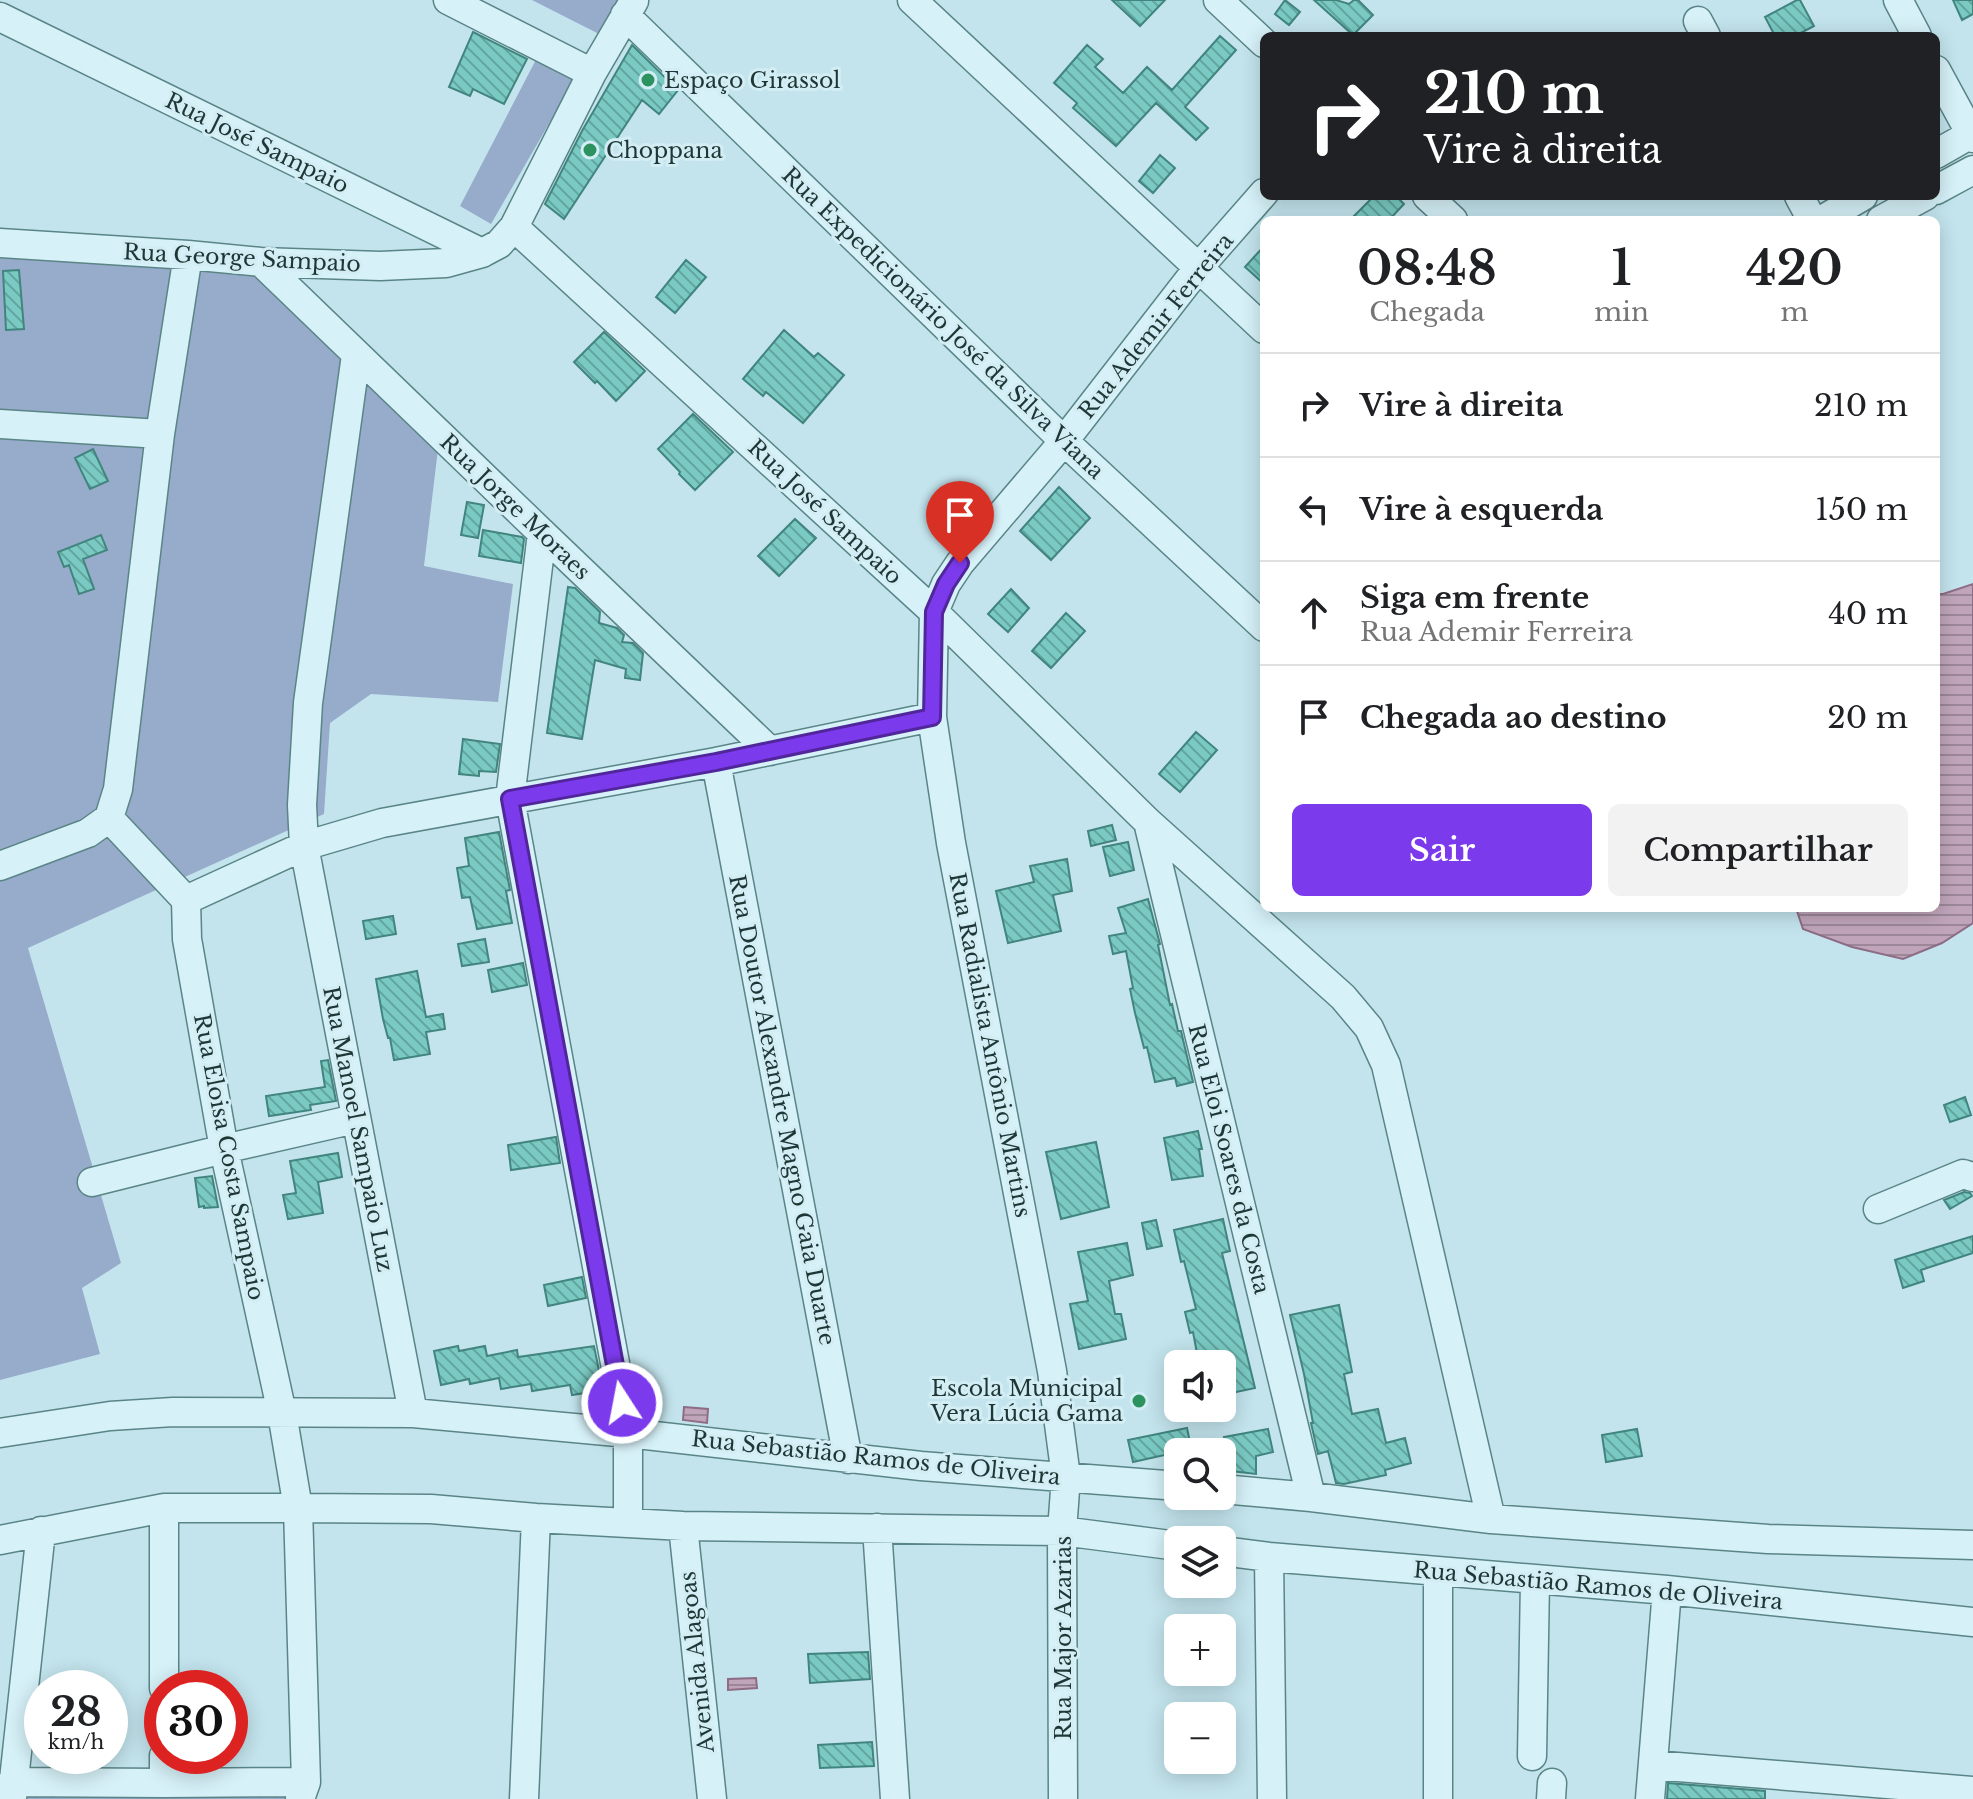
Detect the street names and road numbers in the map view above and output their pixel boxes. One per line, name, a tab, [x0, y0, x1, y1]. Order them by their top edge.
street label: Rua José Sampaio	[161, 87, 353, 199]
street label: Rua Expedicionário José da Silva Viana	[776, 161, 1110, 485]
street label: Rua Ademir Ferreira	[1073, 227, 1240, 424]
street label: Rua George Sampaio	[122, 238, 362, 278]
street label: Rua Jorge Moraes	[434, 428, 596, 586]
street label: Rua José Sampaio	[742, 434, 908, 590]
street label: Rua Radialista Antônio Martins	[943, 870, 1037, 1220]
street label: Rua Doutor Alexandre Magno Gaia Duarte	[723, 873, 841, 1347]
street label: Rua Manoel Sampaio Luz	[317, 984, 399, 1274]
street label: Rua Eloisa Costa Sampaio	[188, 1011, 270, 1303]
street label: Rua Eloi Soares da Costa	[1182, 1021, 1276, 1298]
street label: Rua Sebastião Ramos de Oliveira	[690, 1425, 1063, 1491]
street label: Rua Major Azarias	[1050, 1536, 1077, 1740]
street label: Rua Sebastião Ramos de Oliveira	[1412, 1556, 1785, 1616]
street label: Avenida Alagoas	[674, 1570, 720, 1755]

